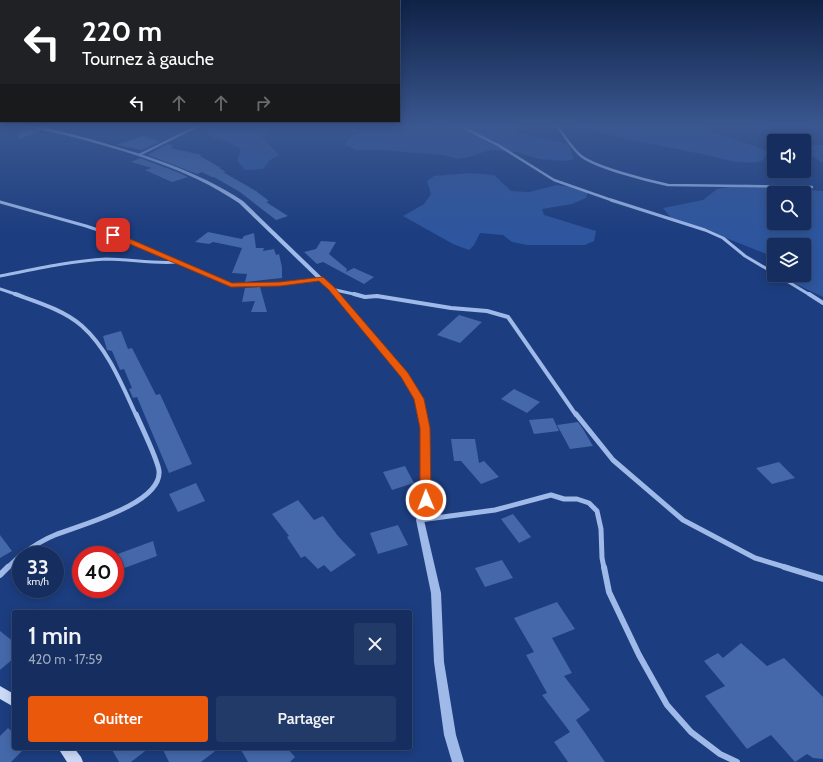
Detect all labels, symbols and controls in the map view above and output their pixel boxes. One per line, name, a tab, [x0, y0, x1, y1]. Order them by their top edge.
text: 220 m	[82, 14, 162, 48]
icon: left	[16, 16, 68, 68]
text: Tournez à gauche	[82, 48, 214, 70]
icon: left	[126, 92, 148, 114]
icon: ahead	[168, 92, 190, 114]
icon: ahead	[210, 92, 232, 114]
icon: right	[252, 92, 274, 114]
map controls	[767, 134, 811, 282]
button: sound	[767, 134, 811, 178]
button: search	[767, 186, 811, 230]
pin	[96, 218, 130, 252]
icon: arrive	[102, 224, 124, 246]
button: layers	[767, 238, 811, 282]
position arrow	[405, 479, 447, 521]
speed limit sign: 40	[72, 546, 124, 598]
text: 33	[27, 555, 49, 579]
text: km/h	[27, 575, 49, 588]
text: 1 min	[28, 621, 82, 650]
button: close	[354, 623, 396, 665]
text: 420 m · 17:59	[28, 651, 103, 667]
button: Quitter	[28, 696, 208, 742]
button: Partager	[216, 696, 396, 742]

